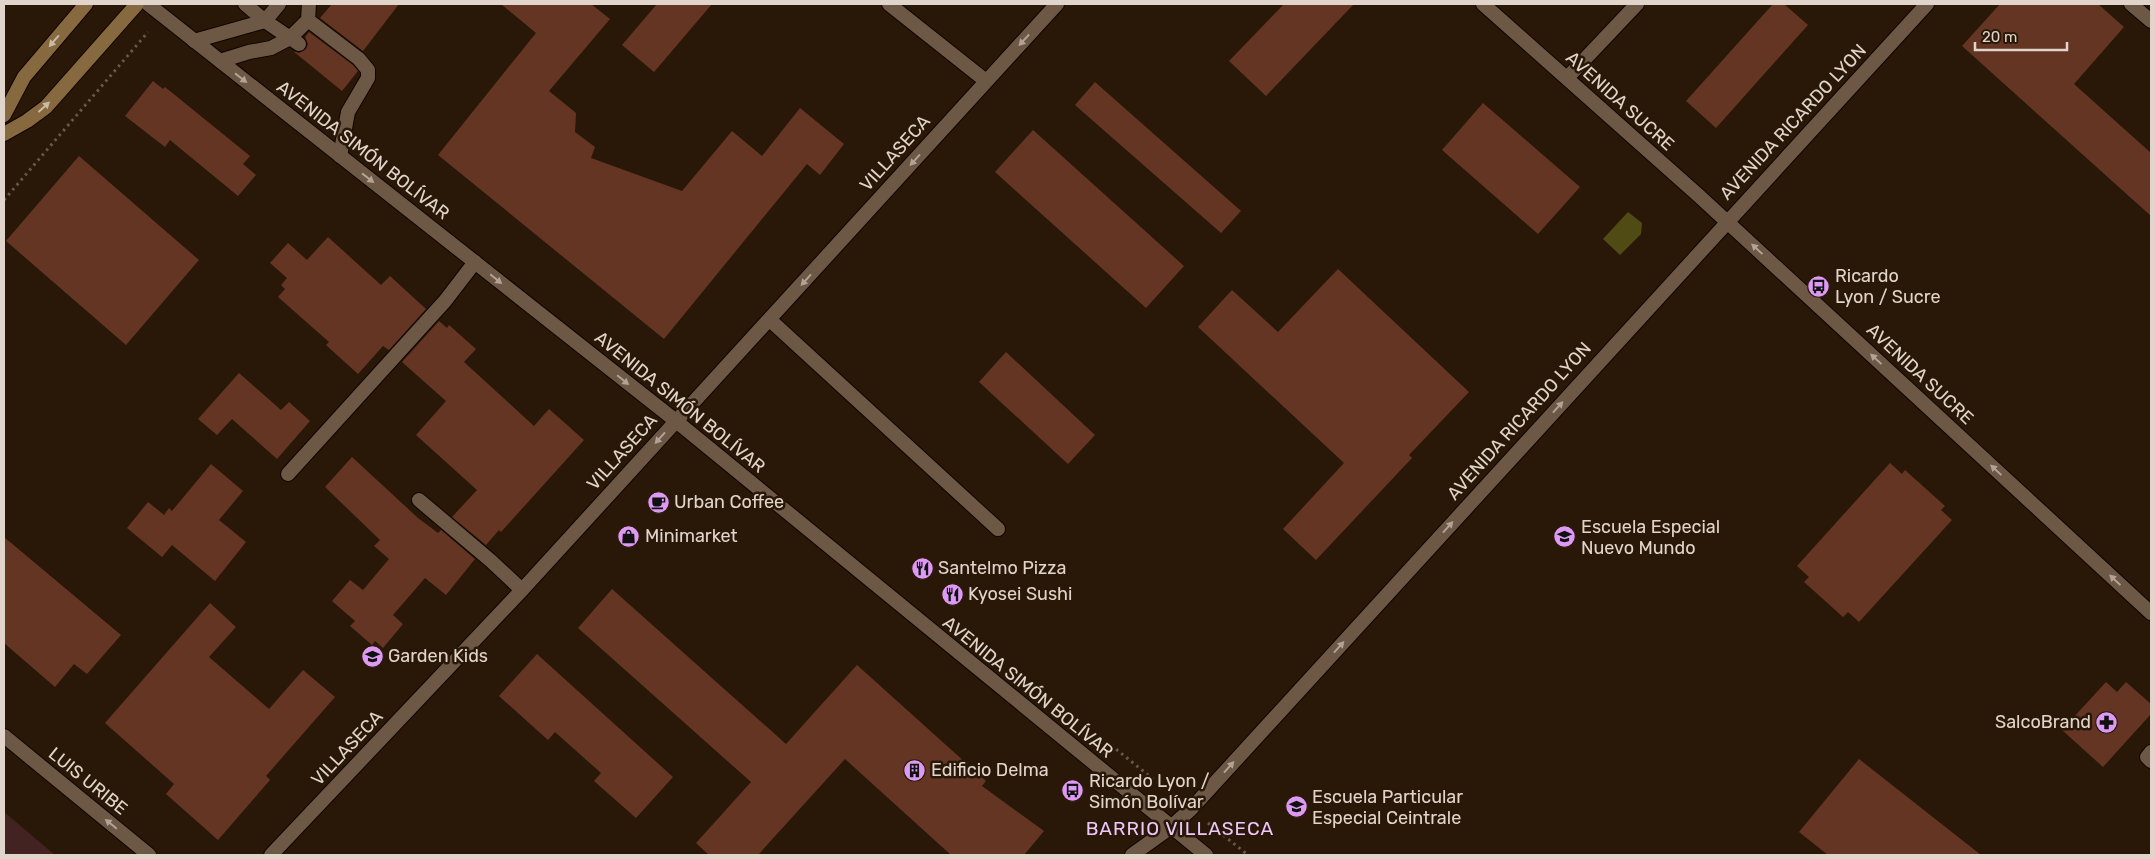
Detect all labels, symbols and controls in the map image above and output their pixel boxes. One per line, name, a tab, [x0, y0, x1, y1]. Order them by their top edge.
scale bar	[1975, 20, 2068, 52]
text: 20 m	[1982, 28, 2017, 46]
one-way arrow	[1018, 33, 1030, 45]
one-way arrow	[49, 34, 60, 47]
street label: AVENIDA RICARDO LYON	[1715, 40, 1871, 204]
street label: AVENIDA SUCRE	[1561, 47, 1679, 155]
one-way arrow	[234, 73, 248, 83]
street label: AVENIDA SIMÓN BOLÍVAR	[272, 76, 454, 224]
one-way arrow	[38, 101, 50, 113]
street label: VILLASECA	[855, 110, 935, 196]
one-way arrow	[909, 153, 921, 165]
one-way arrow	[362, 173, 375, 184]
one-way arrow	[1750, 244, 1763, 255]
place label: Ricardo Lyon / Sucre	[1835, 265, 1940, 308]
one-way arrow	[489, 273, 502, 284]
one-way arrow	[800, 274, 812, 286]
bus stop icon: Ricardo Lyon / Sucre	[1807, 274, 1831, 298]
street label: AVENIDA SUCRE	[1862, 319, 1978, 429]
street label: AVENIDA SIMÓN BOLÍVAR	[590, 326, 770, 478]
street label: AVENIDA RICARDO LYON	[1442, 337, 1596, 505]
one-way arrow	[1870, 354, 1883, 365]
one-way arrow	[616, 375, 629, 386]
one-way arrow	[1552, 401, 1564, 413]
street label: VILLASECA	[582, 409, 662, 495]
one-way arrow	[654, 432, 666, 444]
one-way arrow	[1989, 464, 2002, 475]
cafe icon: Urban Coffee	[646, 490, 670, 514]
place label: Urban Coffee	[674, 491, 784, 513]
place label: Escuela Especial Nuevo Mundo	[1581, 516, 1720, 559]
one-way arrow	[1442, 521, 1454, 533]
shop icon: Minimarket	[617, 524, 641, 548]
place label: Minimarket	[645, 525, 738, 547]
school or university icon: Escuela Especial Nuevo Mundo	[1553, 525, 1577, 549]
restaurant icon: Santelmo Pizza	[910, 556, 934, 580]
place label: Santelmo Pizza	[938, 557, 1066, 579]
one-way arrow	[2110, 574, 2122, 586]
restaurant icon: Kyosei Sushi	[940, 582, 964, 606]
place label: Kyosei Sushi	[968, 583, 1072, 605]
street label: AVENIDA SIMÓN BOLÍVAR	[938, 611, 1118, 763]
one-way arrow	[1333, 640, 1344, 653]
school or university icon: Garden Kids	[360, 644, 384, 668]
place label: Garden Kids	[388, 645, 488, 667]
street label: VILLASECA	[307, 706, 387, 790]
pharmacy icon: SalcoBrand	[2095, 710, 2119, 734]
place label: SalcoBrand	[1995, 711, 2091, 733]
street label: LUIS URIBE	[44, 742, 132, 820]
building icon: Edificio Delma	[903, 758, 927, 782]
place label: Edificio Delma	[931, 759, 1049, 781]
one-way arrow	[1223, 761, 1235, 773]
place label: Ricardo Lyon / Simón Bolívar	[1089, 770, 1210, 813]
bus stop icon: Ricardo Lyon / Simón Bolívar	[1061, 779, 1085, 803]
place label: Escuela Particular Especial Ceintrale	[1312, 786, 1463, 829]
school or university icon: Escuela Particular Especial Ceintrale	[1284, 795, 1308, 819]
district label: BARRIO VILLASECA	[1086, 817, 1274, 840]
one-way arrow	[105, 819, 118, 830]

